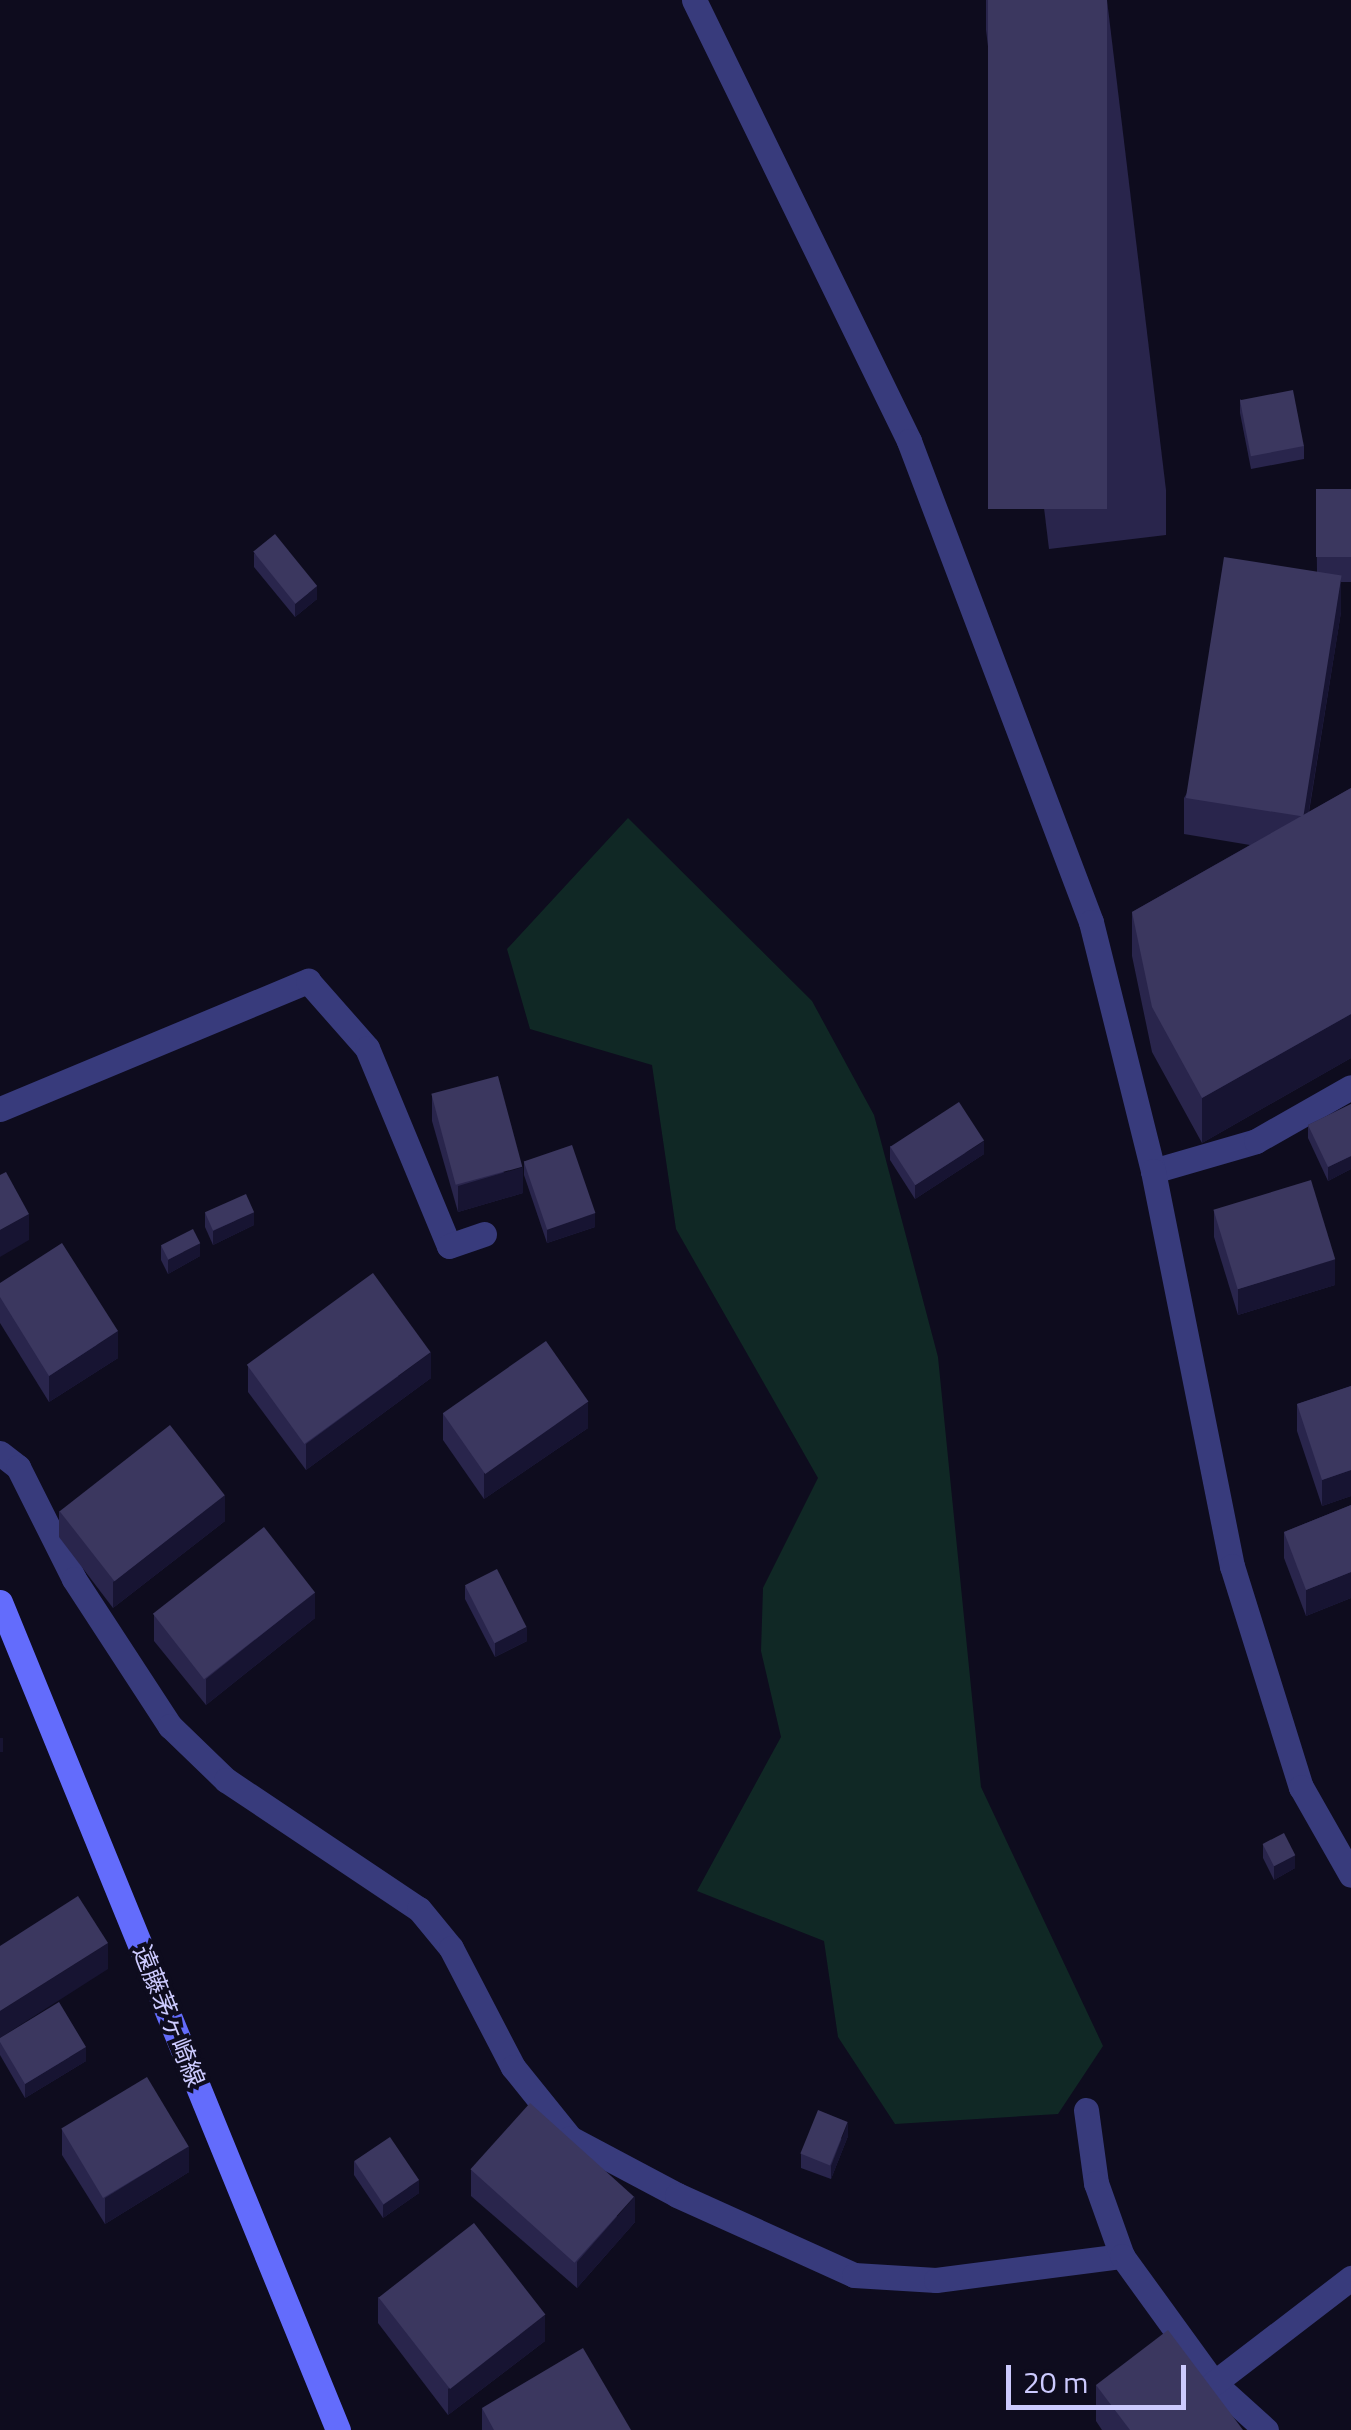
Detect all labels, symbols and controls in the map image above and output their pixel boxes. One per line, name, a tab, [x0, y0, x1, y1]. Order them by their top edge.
street label: 遠藤茅ヶ崎線	[127, 1941, 211, 2091]
scale bar	[1011, 2345, 1191, 2407]
text: 20 m	[1023, 2359, 1088, 2405]

